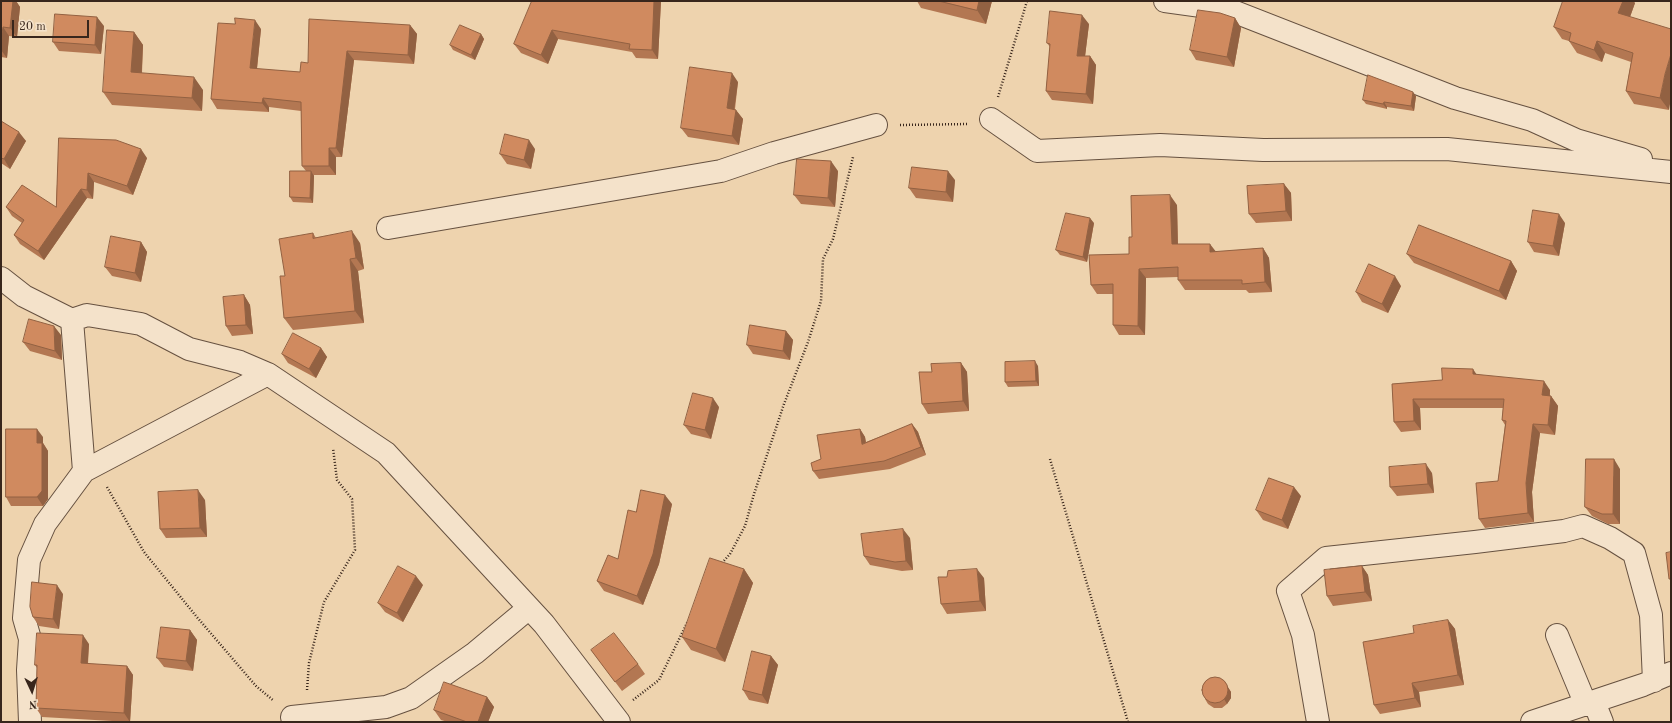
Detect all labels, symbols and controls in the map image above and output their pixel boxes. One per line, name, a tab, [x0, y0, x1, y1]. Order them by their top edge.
scale bar	[14, 12, 91, 38]
text: 20 m	[19, 21, 46, 33]
north arrow	[12, 671, 52, 711]
text: N	[28, 698, 37, 709]

